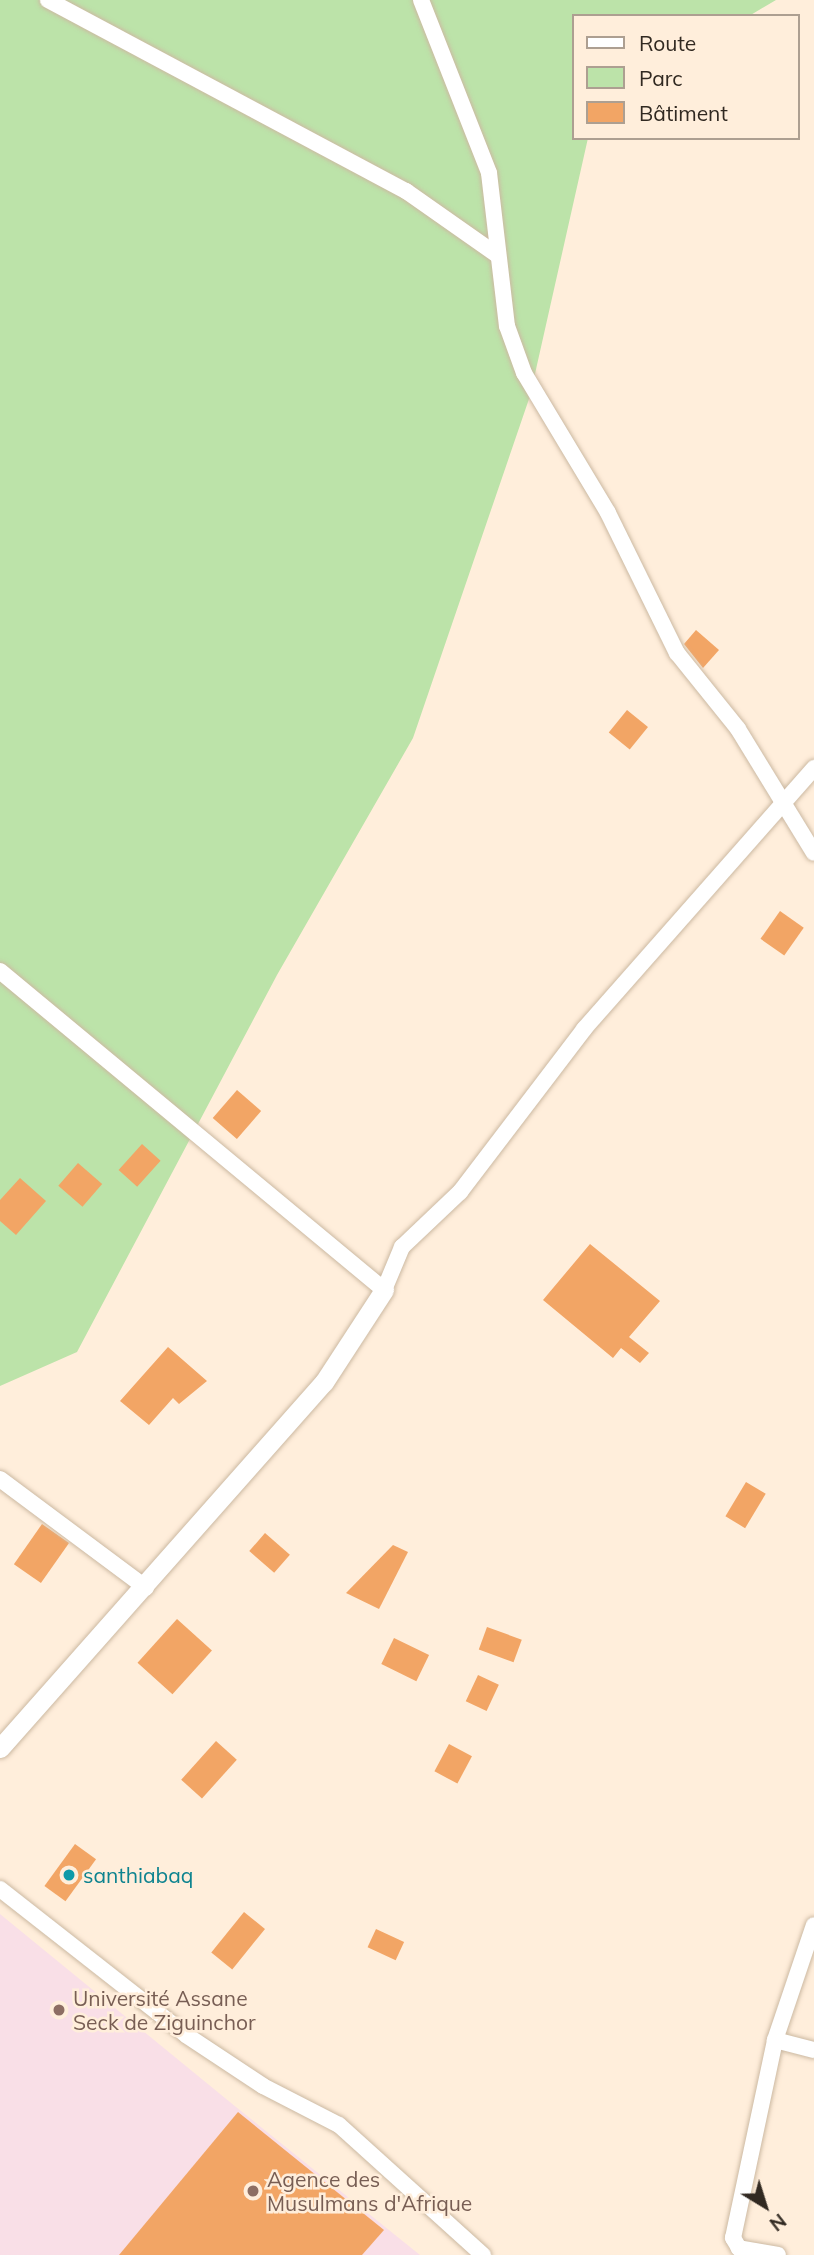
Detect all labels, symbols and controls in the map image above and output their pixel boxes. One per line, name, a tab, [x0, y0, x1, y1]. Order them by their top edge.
legend	[572, 14, 800, 140]
text: Route	[639, 30, 696, 56]
text: Parc	[639, 65, 683, 91]
text: Bâtiment	[639, 100, 728, 126]
place label: santhiabaq	[83, 1862, 193, 1888]
marker: santhiabaq	[61, 1867, 77, 1883]
place label: Université Assane Seck de Ziguinchor	[73, 1985, 256, 2035]
marker: Université Assane Seck de Ziguinchor	[51, 2002, 67, 2018]
place label: Agence des Musulmans d'Afrique	[267, 2166, 472, 2216]
north arrow	[730, 2171, 800, 2241]
marker: Agence des Musulmans d'Afrique	[245, 2183, 261, 2199]
text: N	[765, 2209, 791, 2236]

